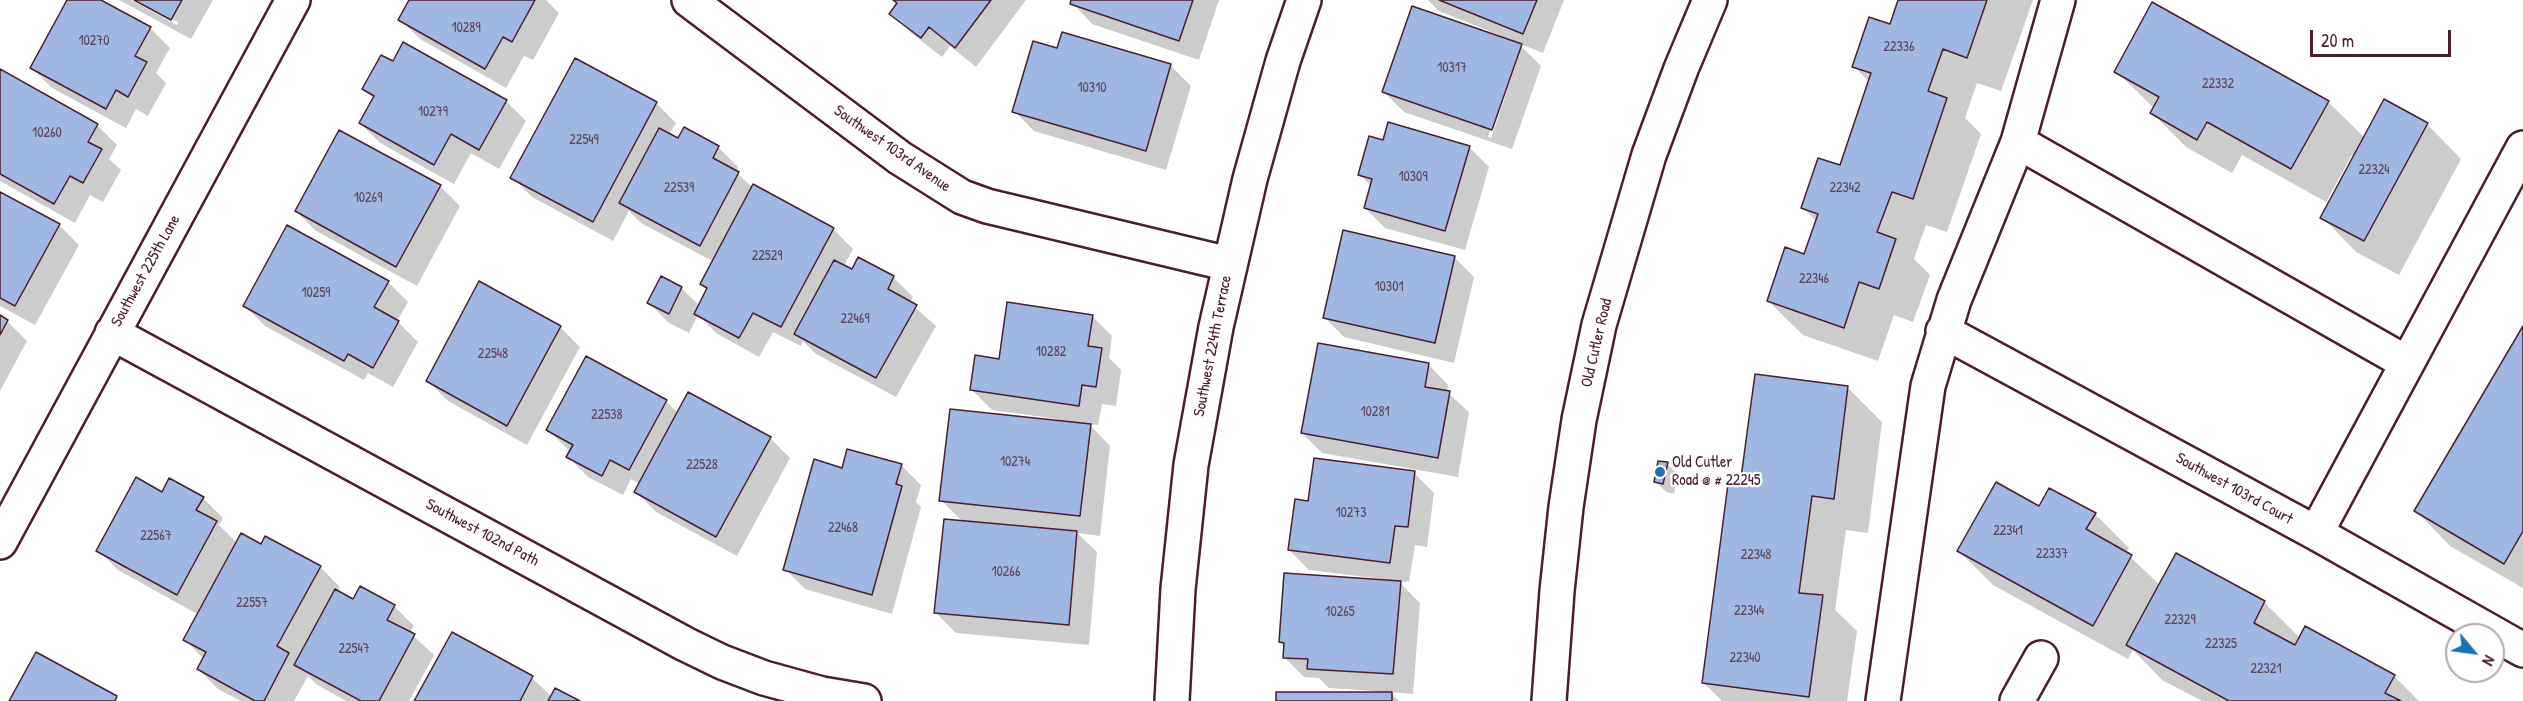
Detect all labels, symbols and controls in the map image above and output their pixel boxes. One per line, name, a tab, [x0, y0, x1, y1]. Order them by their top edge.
scale bar	[2313, 18, 2454, 56]
house number: 10289	[451, 20, 481, 36]
text: 20 m	[2321, 28, 2354, 53]
house number: 10270	[78, 33, 110, 49]
house number: 22336	[1883, 39, 1915, 55]
house number: 10317	[1437, 60, 1467, 76]
house number: 22332	[2202, 76, 2234, 92]
house number: 10310	[1078, 80, 1106, 96]
street label: Southwest 103rd Avenue	[830, 101, 954, 197]
house number: 10279	[418, 104, 448, 120]
house number: 10260	[32, 125, 62, 141]
house number: 22549	[569, 132, 599, 148]
house number: 22324	[2358, 162, 2390, 178]
house number: 10309	[1398, 169, 1428, 185]
house number: 22539	[664, 180, 694, 196]
house number: 22342	[1829, 180, 1861, 196]
house number: 10269	[354, 190, 382, 206]
street label: Southwest 225th Lane	[107, 212, 185, 330]
house number: 22529	[752, 248, 782, 264]
house number: 22346	[1799, 271, 1829, 287]
street label: Southwest 224th Terrace	[1190, 274, 1236, 418]
house number: 10301	[1375, 279, 1403, 295]
house number: 10259	[302, 285, 330, 301]
street label: Old Cutler Road	[1577, 297, 1617, 389]
house number: 22469	[840, 311, 870, 327]
house number: 10282	[1036, 344, 1066, 360]
house number: 22548	[478, 346, 508, 362]
house number: 10281	[1360, 404, 1390, 420]
house number: 22538	[591, 407, 623, 423]
street label: Southwest 103rd Court	[2172, 449, 2296, 529]
place label: Old Cutler Road @ # 22245	[1672, 453, 1761, 491]
house number: 10274	[1000, 454, 1030, 470]
house number: 22528	[686, 457, 718, 473]
marker: Old Cutler Road @ # 22245	[1653, 465, 1667, 479]
street label: Southwest 102nd Path	[422, 495, 542, 571]
house number: 10273	[1335, 505, 1367, 521]
house number: 22468	[828, 520, 858, 536]
house number: 22341	[1993, 523, 2023, 539]
house number: 22567	[140, 528, 172, 544]
house number: 22337	[2036, 546, 2068, 562]
house number: 22348	[1741, 547, 1771, 563]
house number: 10266	[991, 564, 1021, 580]
house number: 22557	[236, 595, 268, 611]
house number: 22344	[1734, 603, 1764, 619]
house number: 10265	[1325, 604, 1355, 620]
house number: 22329	[2164, 612, 2196, 628]
north arrow	[2445, 623, 2505, 683]
house number: 22325	[2205, 636, 2237, 652]
house number: 22547	[338, 641, 370, 657]
house number: 22340	[1730, 650, 1760, 666]
text: N	[2477, 652, 2501, 670]
house number: 22321	[2250, 661, 2282, 677]

